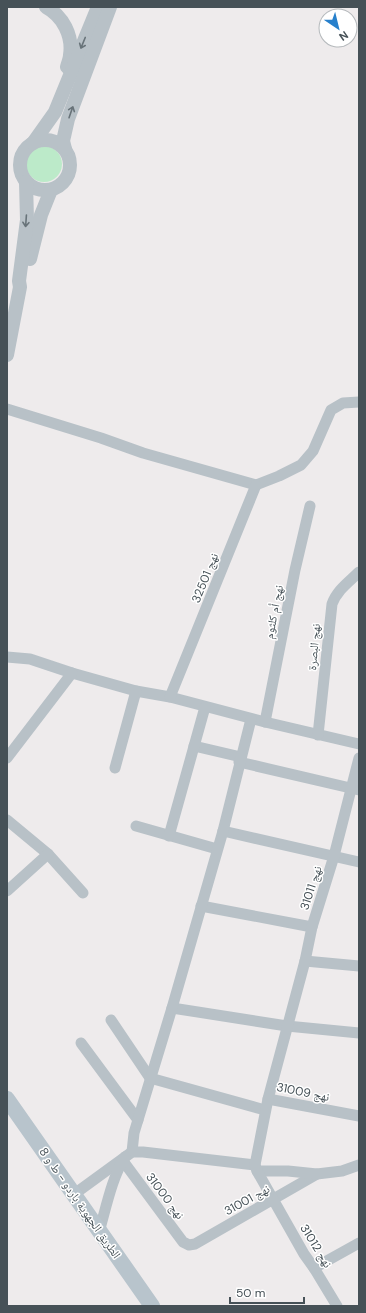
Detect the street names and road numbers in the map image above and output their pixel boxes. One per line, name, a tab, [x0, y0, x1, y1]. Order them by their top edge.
street label: نهج 32501	[188, 551, 222, 605]
street label: نهج أم كلثوم	[261, 584, 287, 640]
street label: نهج البصرة	[304, 623, 324, 671]
street label: نهج 31011	[296, 864, 326, 912]
street label: نهج 31009	[275, 1079, 331, 1105]
street label: الطريق الجهوية باردو - ط و 8	[36, 1144, 125, 1262]
street label: نهج 31000	[142, 1169, 188, 1223]
street label: نهج 31001	[221, 1181, 273, 1219]
street label: نهج 31012	[296, 1221, 336, 1271]

